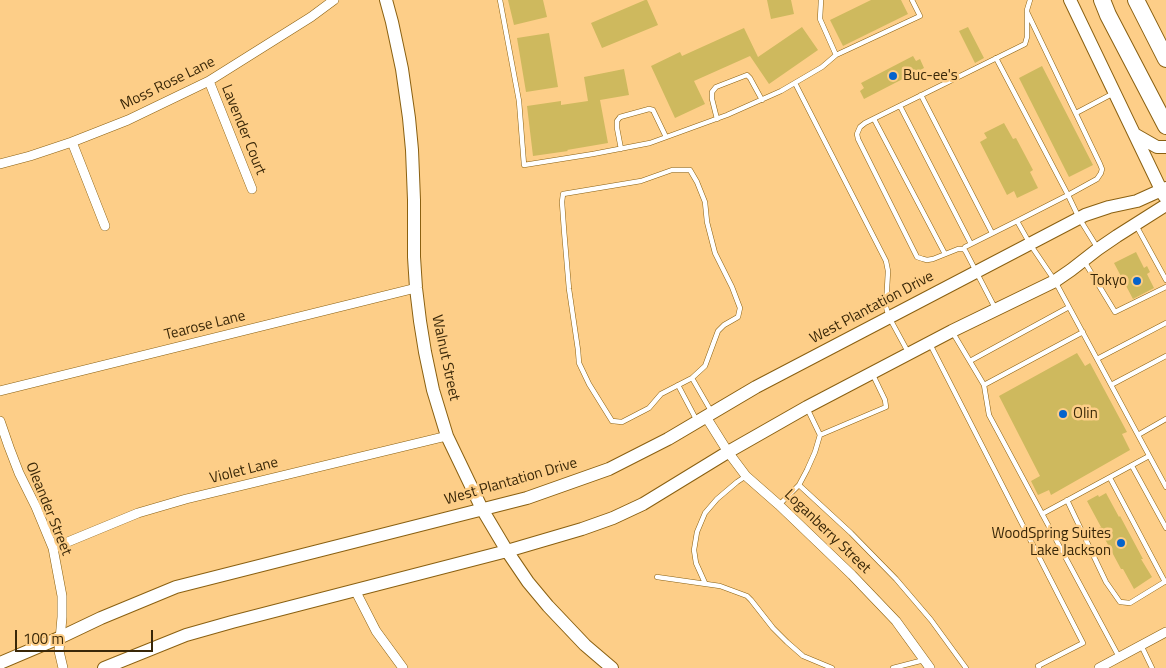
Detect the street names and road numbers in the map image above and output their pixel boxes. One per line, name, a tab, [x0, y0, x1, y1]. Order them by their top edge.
street label: Moss Rose Lane	[118, 53, 218, 115]
street label: Lavender Court	[217, 82, 269, 178]
street label: West Plantation Drive	[807, 268, 937, 348]
street label: Tearose Lane	[163, 307, 247, 345]
street label: Walnut Street	[427, 313, 463, 403]
street label: Violet Lane	[208, 454, 280, 488]
street label: West Plantation Drive	[442, 454, 580, 510]
street label: Oleander Street	[21, 460, 75, 558]
street label: Loganberry Street	[780, 486, 874, 578]

